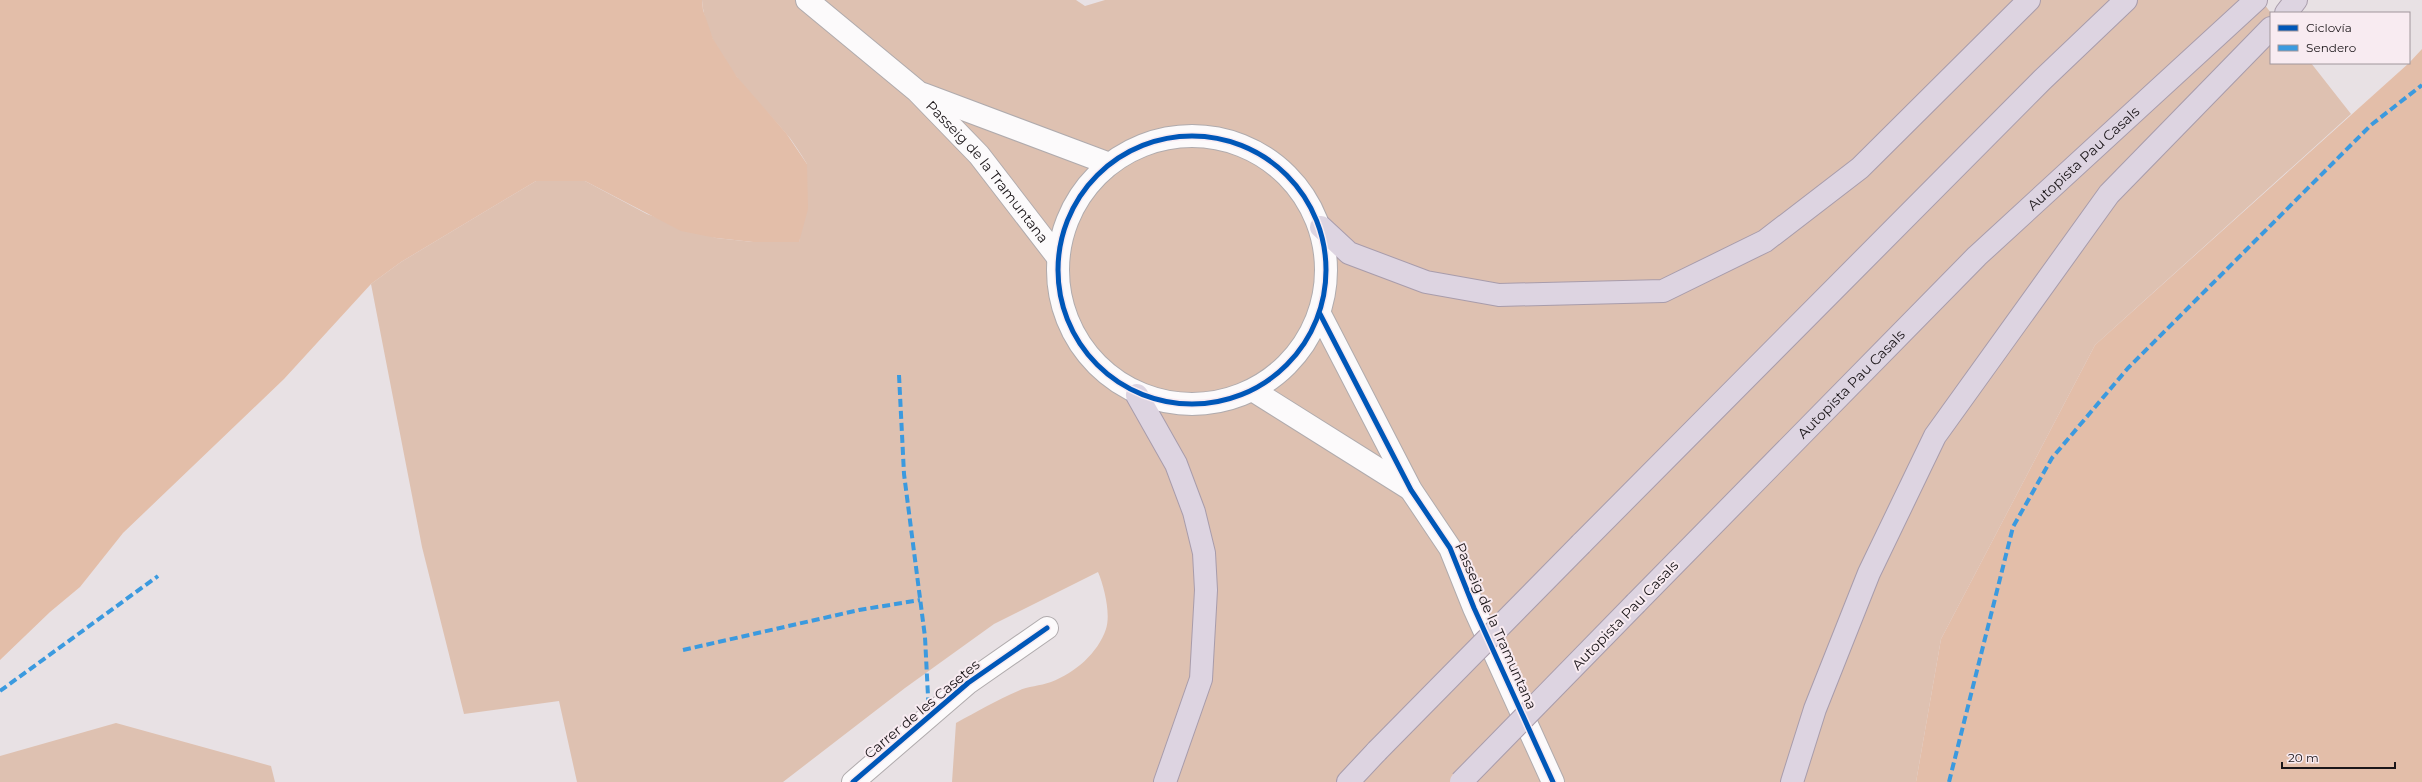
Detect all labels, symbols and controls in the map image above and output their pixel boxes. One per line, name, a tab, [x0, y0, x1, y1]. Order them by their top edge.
legend	[2270, 12, 2410, 64]
text: Ciclovía	[2306, 20, 2352, 35]
text: Sendero	[2306, 40, 2356, 55]
street label: Passeig de la Tramuntana	[922, 97, 1052, 247]
street label: Autopista Pau Casals	[2024, 102, 2143, 214]
street label: Autopista Pau Casals	[1794, 326, 1909, 442]
street label: Passeig de la Tramuntana	[1451, 540, 1541, 712]
street label: Autopista Pau Casals	[1568, 556, 1682, 674]
street label: Carrer de les Casetes	[861, 655, 984, 763]
scale bar	[2282, 744, 2395, 770]
text: 20 m	[2288, 750, 2319, 765]

